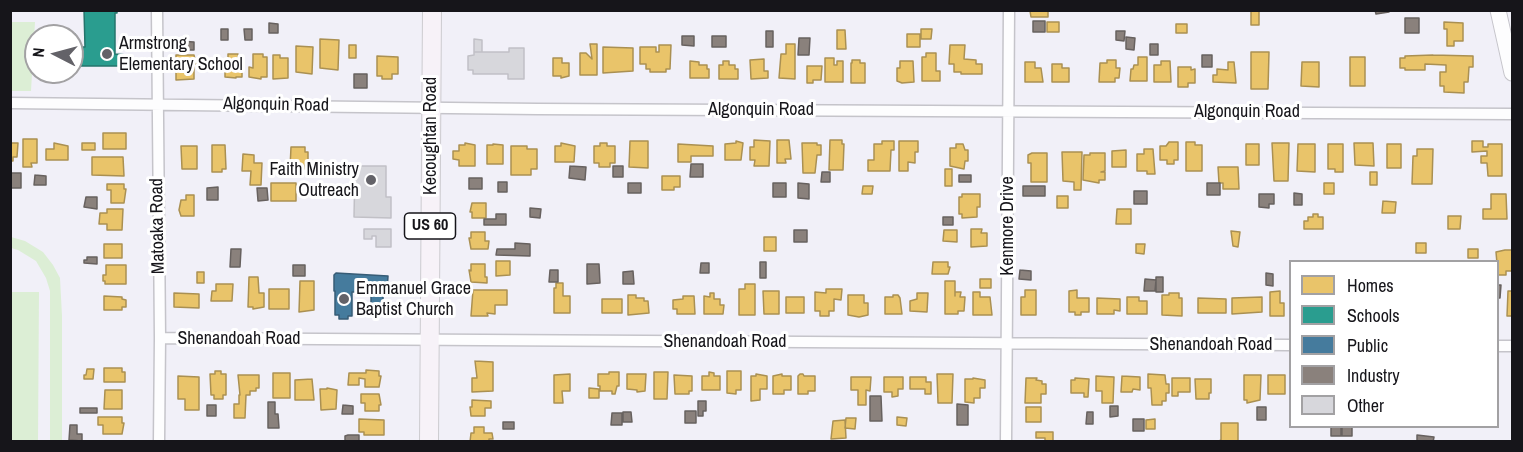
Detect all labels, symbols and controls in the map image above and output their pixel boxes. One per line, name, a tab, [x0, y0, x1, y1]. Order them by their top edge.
north arrow	[24, 24, 84, 84]
place label: Armstrong Elementary School	[119, 33, 243, 76]
text: N	[27, 46, 50, 58]
marker: Armstrong Elementary School	[100, 47, 114, 61]
street label: Kecoughtan Road	[420, 77, 442, 195]
street label: Algonquin Road	[223, 93, 329, 117]
street label: Algonquin Road	[708, 99, 814, 121]
street label: Algonquin Road	[1194, 101, 1300, 123]
place label: Faith Ministry Outreach	[269, 159, 359, 201]
marker: Faith Ministry Outreach	[364, 173, 378, 187]
street label: Kenmore Drive	[997, 176, 1019, 276]
street label: Matoaka Road	[146, 178, 170, 274]
road number: US 60	[404, 213, 456, 239]
legend	[1289, 260, 1499, 428]
text: Homes	[1347, 273, 1394, 298]
place label: Emmanuel Grace Baptist Church	[356, 278, 471, 320]
marker: Emmanuel Grace Baptist Church	[337, 292, 351, 306]
text: Schools	[1347, 303, 1400, 328]
street label: Shenandoah Road	[177, 328, 301, 350]
street label: Shenandoah Road	[663, 331, 787, 353]
text: Public	[1347, 333, 1388, 358]
street label: Shenandoah Road	[1149, 334, 1273, 356]
text: Industry	[1347, 363, 1400, 388]
text: Other	[1347, 393, 1384, 418]

